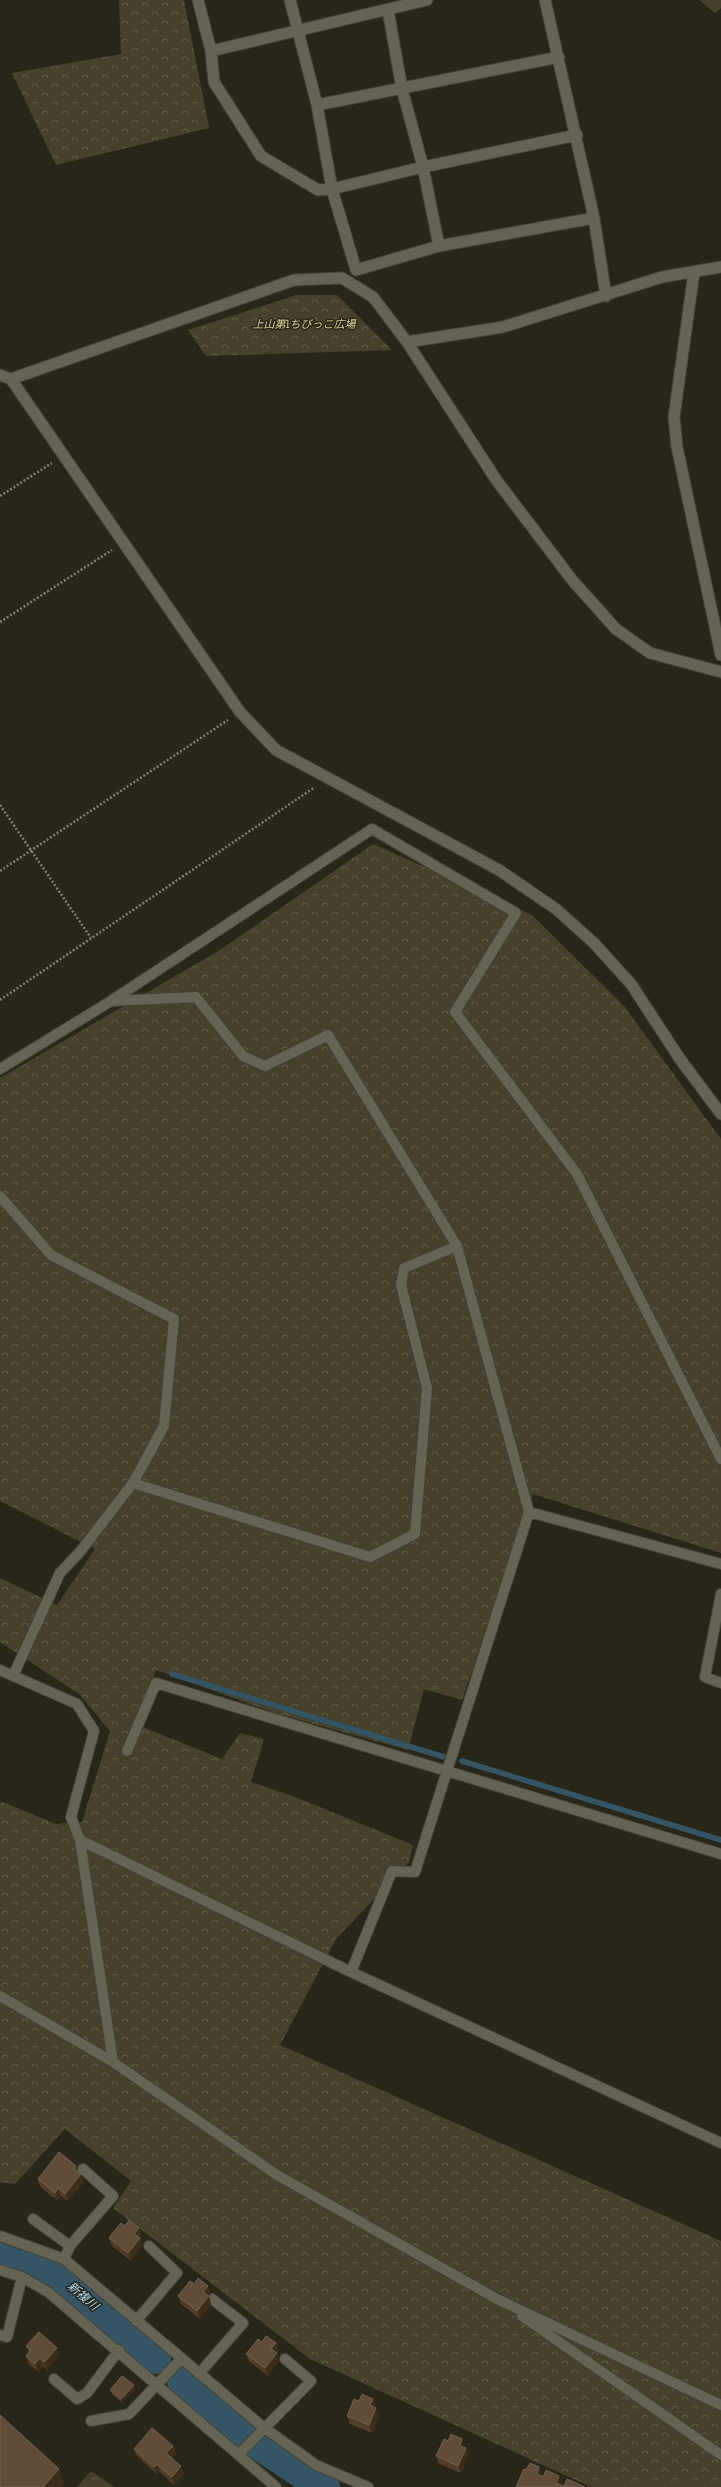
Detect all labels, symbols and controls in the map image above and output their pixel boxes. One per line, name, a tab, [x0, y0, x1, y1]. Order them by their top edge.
park label: 上山第1ちびっこ広場	[252, 315, 358, 331]
water label: 新複川	[64, 2277, 105, 2315]

